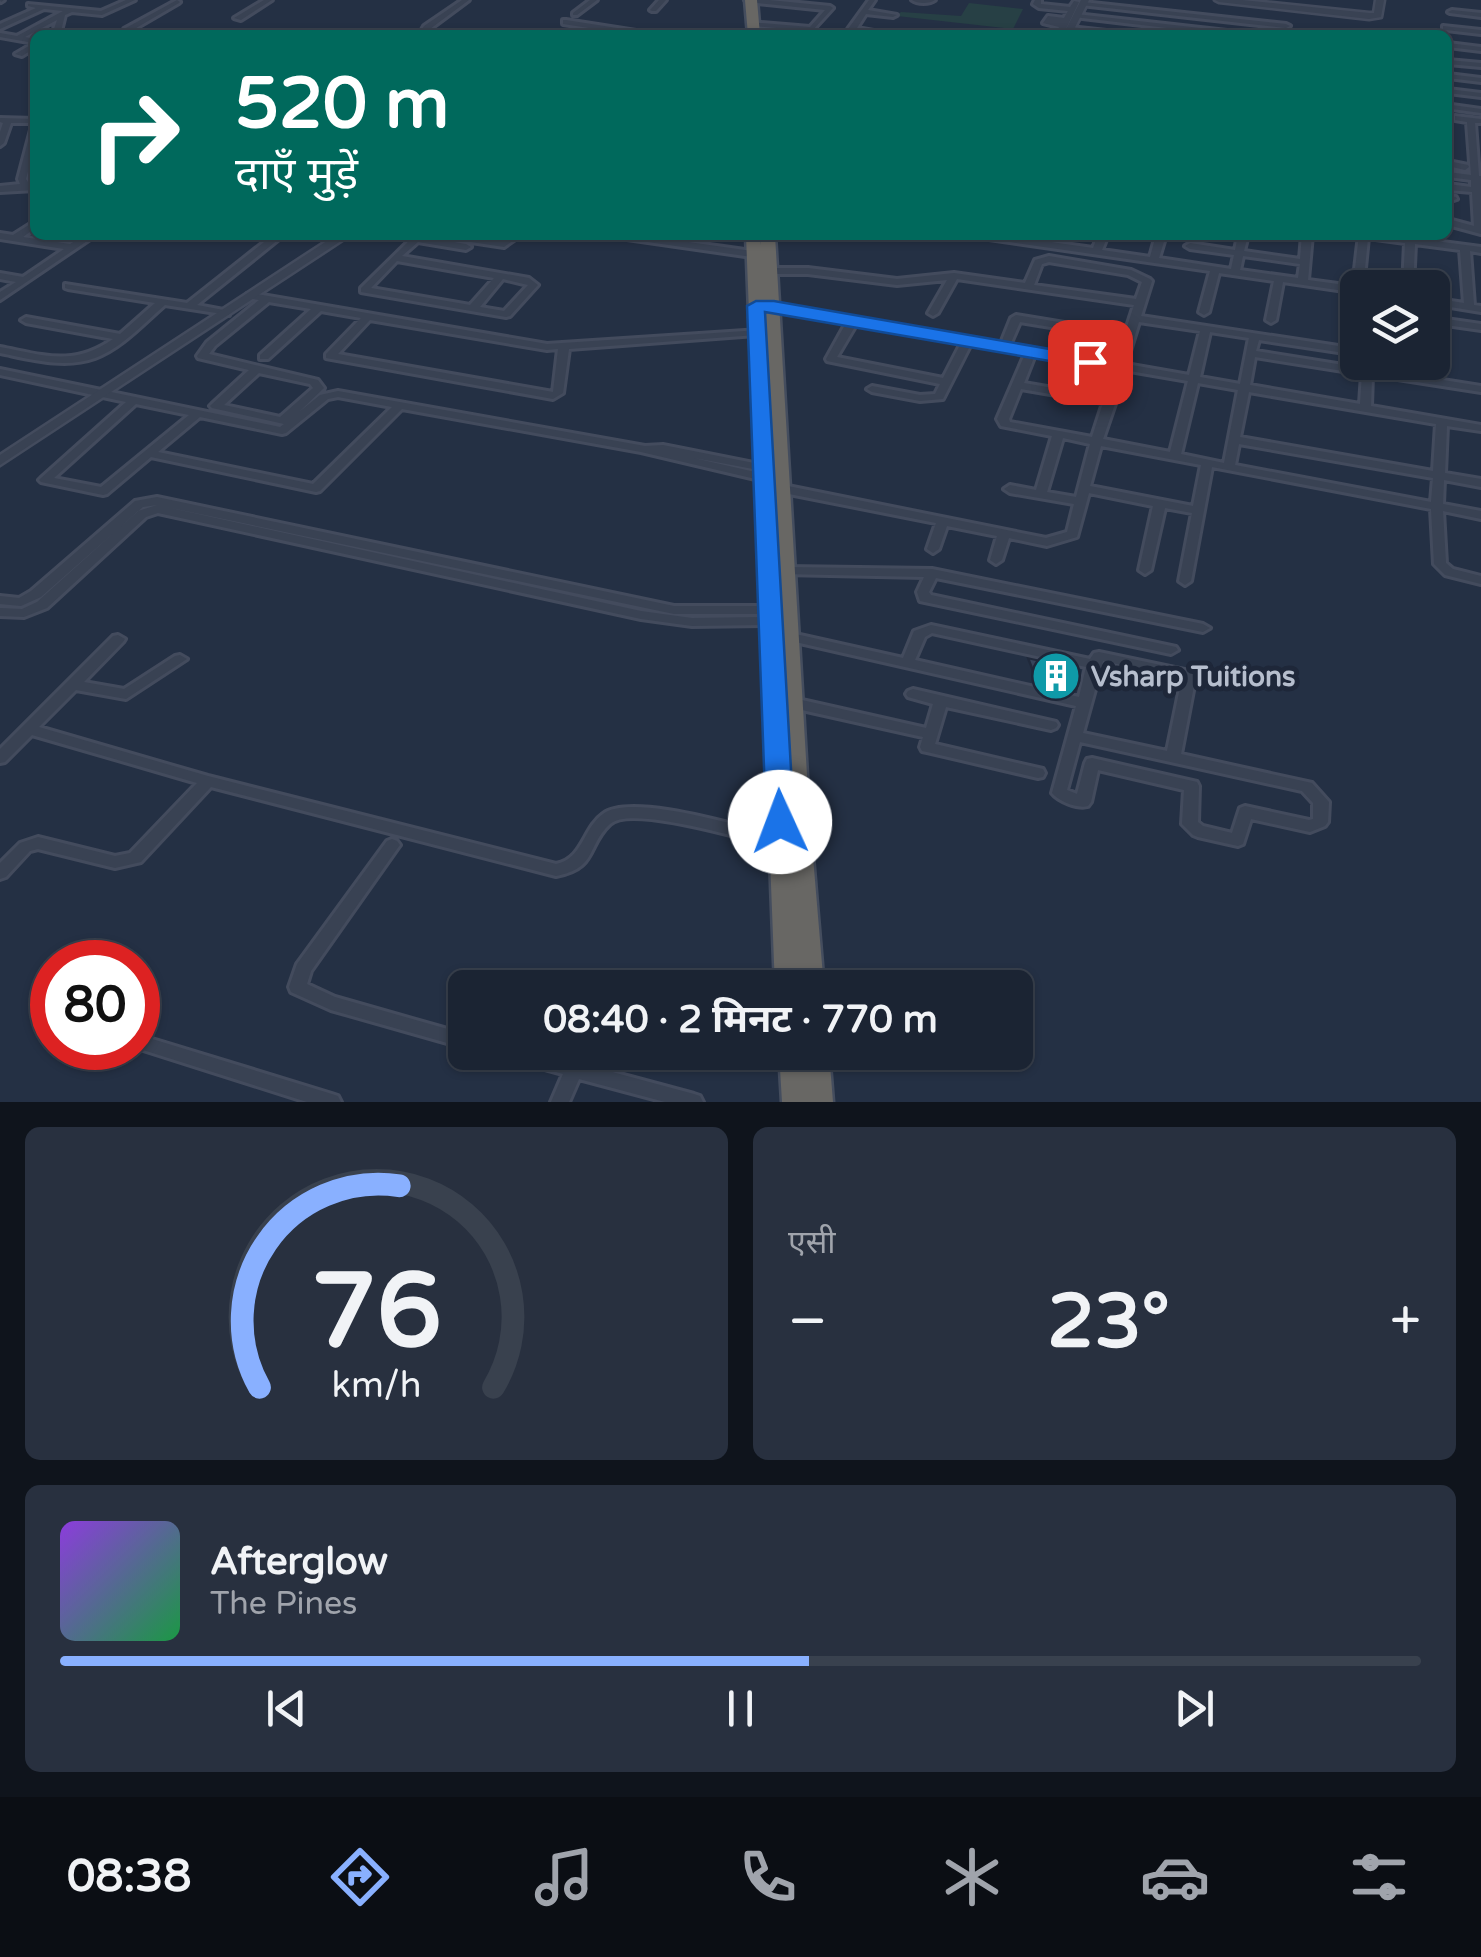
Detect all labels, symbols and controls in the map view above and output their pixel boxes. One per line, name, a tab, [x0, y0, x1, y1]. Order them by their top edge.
text: 520 m	[235, 63, 449, 147]
icon: right	[70, 70, 200, 200]
text: दाएँ मुड़ें	[235, 148, 358, 202]
map controls	[1340, 270, 1450, 380]
button: layers	[1340, 270, 1450, 380]
pin	[1048, 320, 1133, 405]
icon: arrive	[1063, 335, 1118, 390]
building icon: Vsharp Tuitions	[1030, 650, 1082, 702]
place label: Vsharp Tuitions	[1091, 660, 1296, 694]
position arrow	[728, 770, 832, 874]
speed limit sign: 80	[30, 940, 160, 1070]
text: 08:40 · 2 मिनट · 770 m	[543, 997, 938, 1043]
text: एसी	[788, 1224, 836, 1262]
text: 76	[311, 1250, 442, 1375]
text: 23°	[1047, 1277, 1170, 1367]
text: −	[788, 1289, 827, 1355]
text: +	[1390, 1289, 1421, 1355]
text: km/h	[332, 1364, 421, 1407]
text: Afterglow	[210, 1539, 388, 1585]
text: The Pines	[210, 1585, 357, 1623]
icon: previous	[259, 1681, 314, 1736]
icon: pause	[713, 1681, 768, 1736]
icon: next	[1167, 1681, 1222, 1736]
icon: directions	[325, 1842, 395, 1912]
icon: music	[529, 1842, 599, 1912]
icon: phone	[733, 1842, 803, 1912]
icon: climate	[937, 1842, 1007, 1912]
icon: car	[1140, 1842, 1210, 1912]
icon: filters	[1344, 1842, 1414, 1912]
text: 08:38	[67, 1850, 192, 1904]

